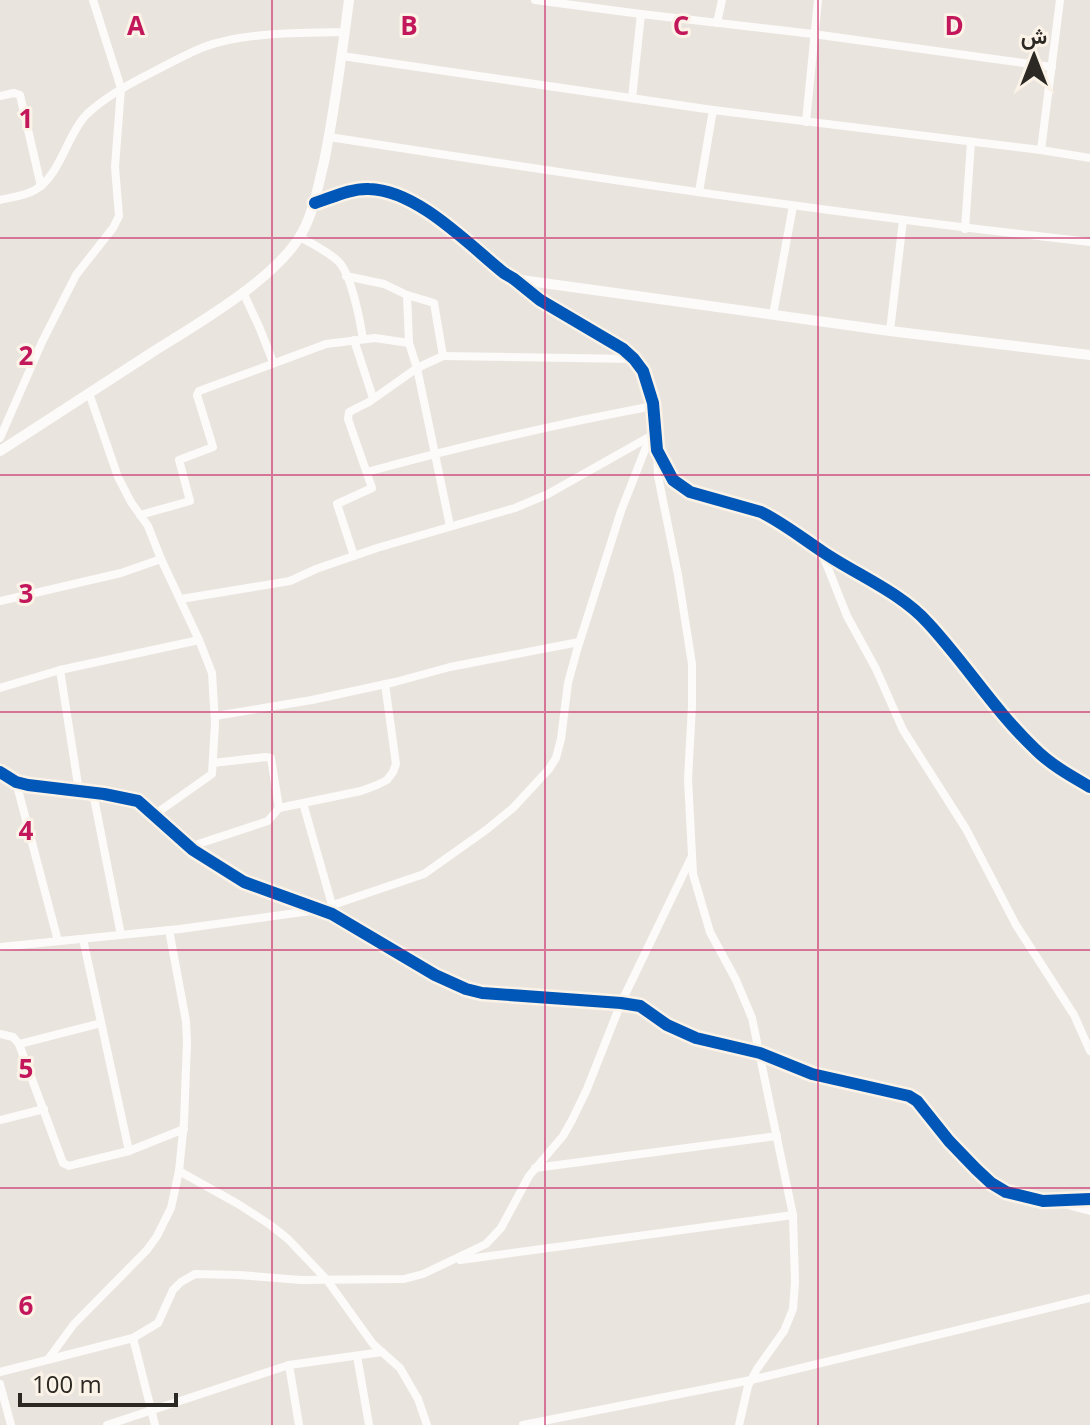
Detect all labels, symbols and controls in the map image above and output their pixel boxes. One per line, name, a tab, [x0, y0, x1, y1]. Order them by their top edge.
text: A	[127, 7, 145, 43]
text: B	[400, 7, 418, 43]
text: C	[673, 7, 689, 43]
text: D	[944, 7, 964, 43]
north arrow	[994, 16, 1074, 96]
text: ش	[1021, 20, 1047, 50]
text: 1	[19, 100, 33, 136]
text: 2	[19, 337, 34, 373]
text: 3	[19, 575, 33, 611]
text: 4	[19, 812, 34, 848]
text: 5	[19, 1050, 33, 1086]
text: 6	[19, 1287, 34, 1323]
scale bar	[20, 1357, 176, 1407]
text: 100 m	[32, 1367, 102, 1400]

